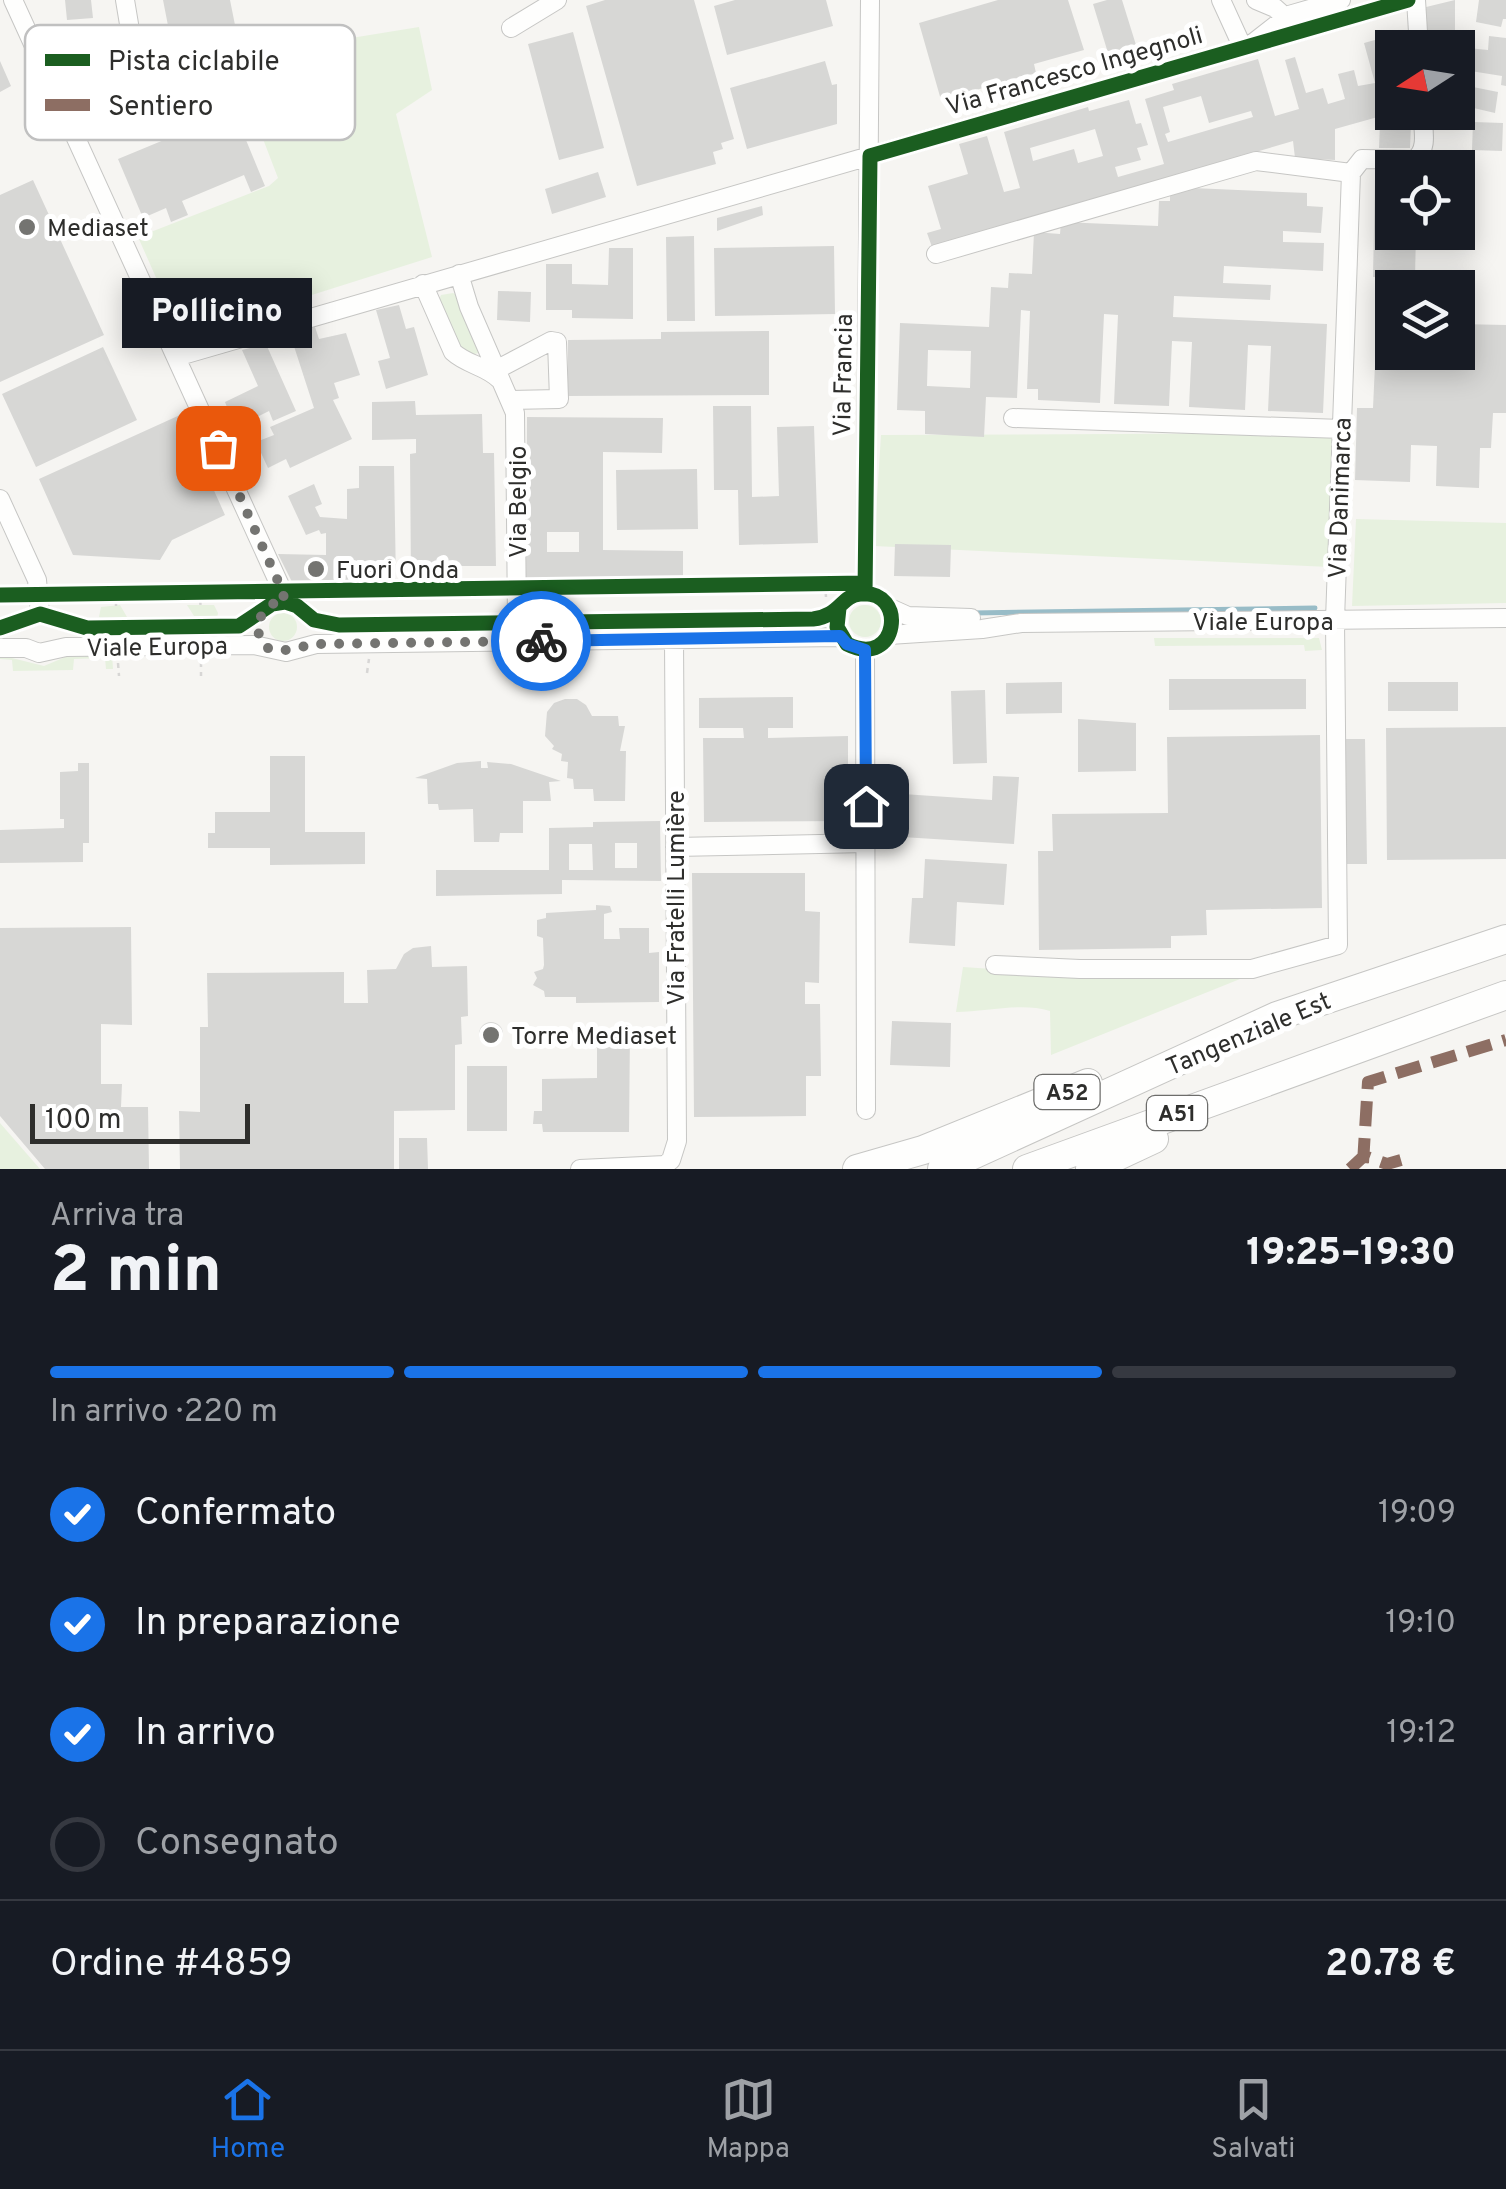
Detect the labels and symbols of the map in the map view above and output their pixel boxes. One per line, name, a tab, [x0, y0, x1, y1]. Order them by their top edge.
street label: Via Francesco Ingegnoli	[943, 21, 1207, 125]
legend	[25, 25, 355, 140]
north arrow	[1375, 30, 1475, 130]
text: Pista ciclabile	[108, 45, 280, 81]
text: Sentiero	[108, 90, 213, 126]
place label: Mediaset	[47, 214, 149, 246]
marker: Mediaset	[16, 216, 38, 238]
callout: Pollicino	[123, 278, 313, 348]
street label: Via Francia	[828, 313, 862, 437]
pin	[176, 406, 261, 491]
street label: Via Danimarca	[1323, 417, 1361, 579]
street label: Via Belgio	[504, 446, 536, 558]
place label: Fuori Onda	[336, 556, 459, 588]
marker: Fuori Onda	[305, 558, 327, 580]
courier	[491, 591, 591, 691]
street label: Viale Europa	[1192, 608, 1334, 640]
street label: Viale Europa	[86, 632, 228, 666]
pin	[824, 764, 909, 849]
street label: Via Fratelli Lumière	[662, 790, 694, 1006]
street label: Tangenziale Est	[1162, 987, 1336, 1085]
place label: Torre Mediaset	[511, 1022, 677, 1054]
marker: Torre Mediaset	[480, 1024, 502, 1046]
road number: A52	[1034, 1075, 1100, 1109]
road number: A51	[1147, 1096, 1207, 1130]
scale bar	[30, 1099, 250, 1144]

